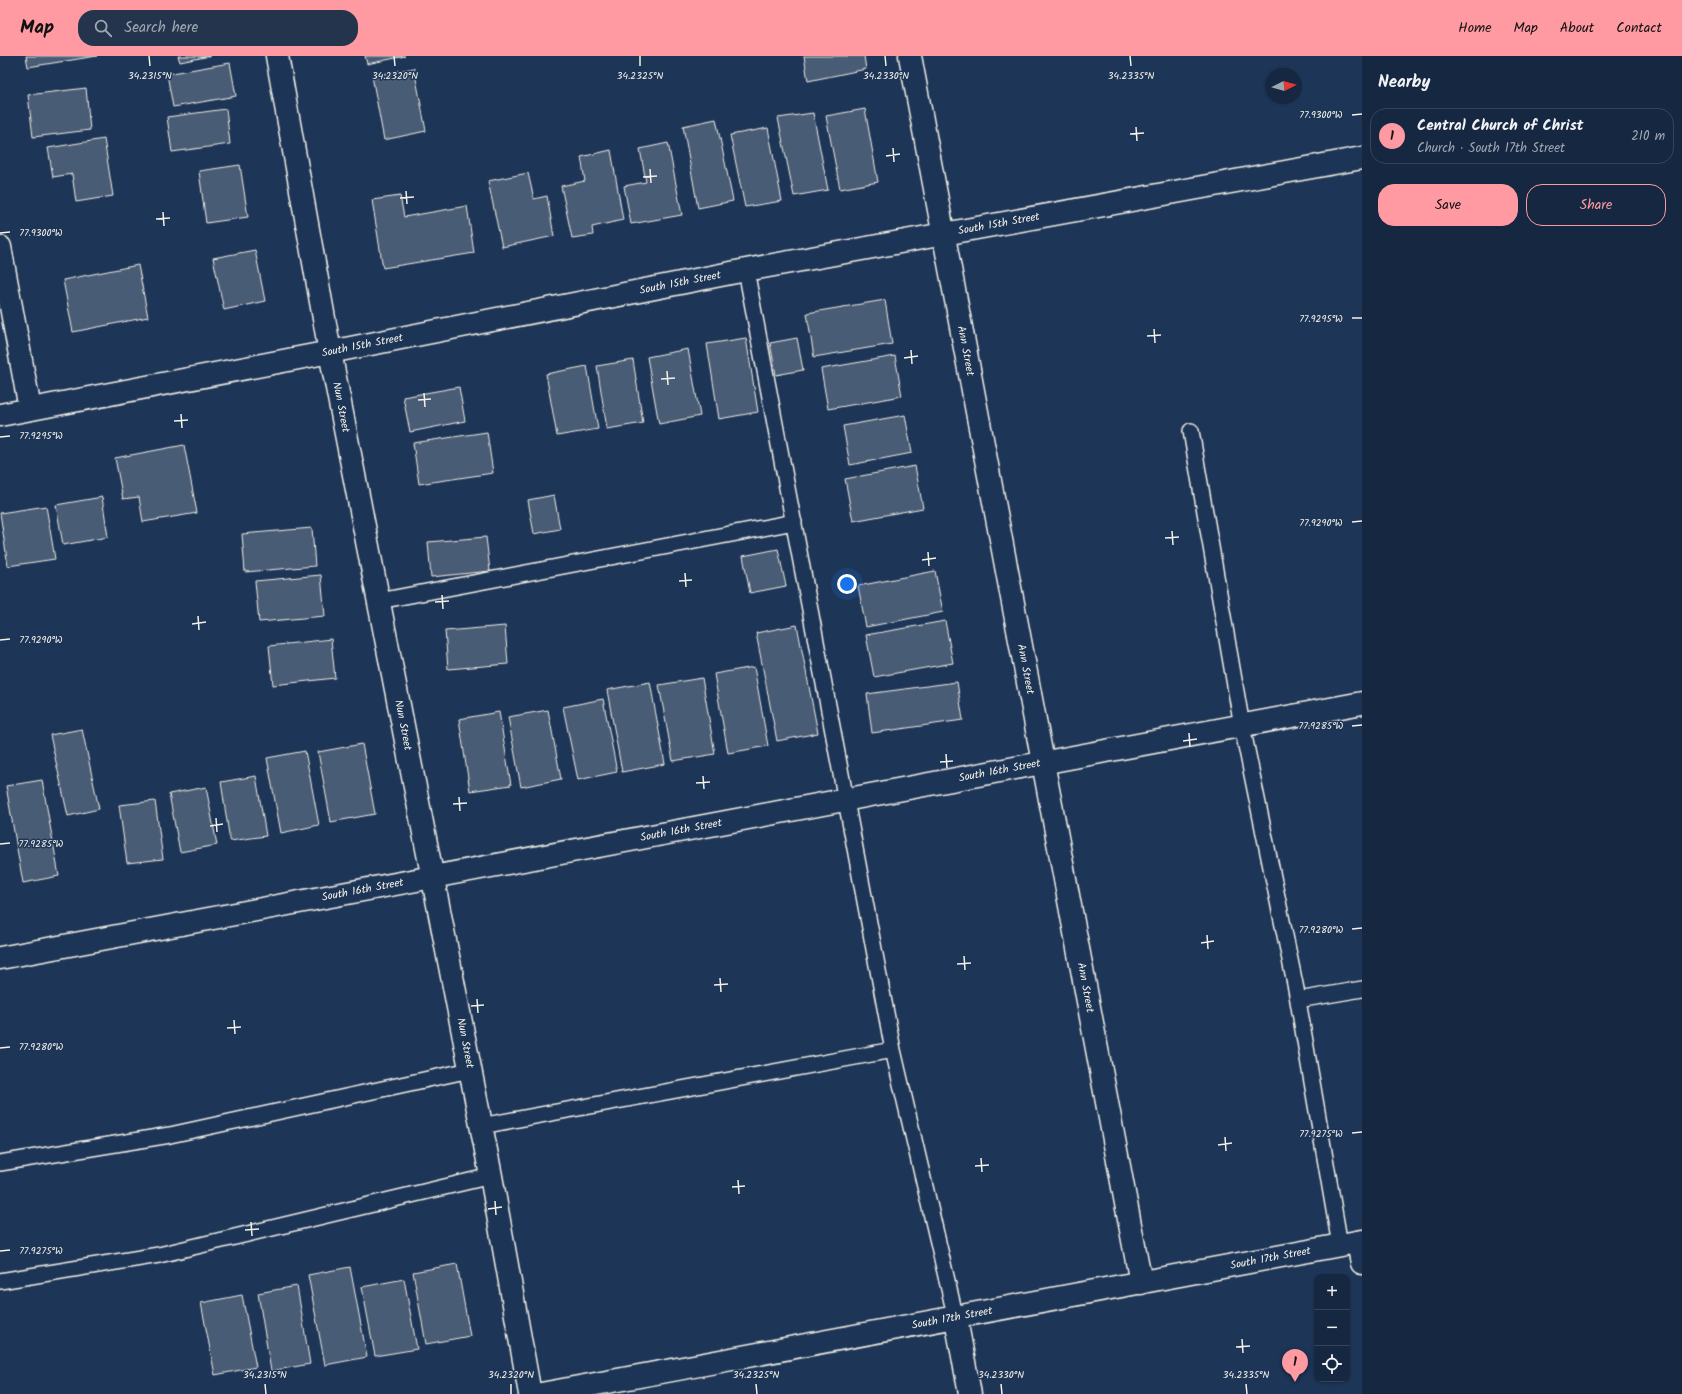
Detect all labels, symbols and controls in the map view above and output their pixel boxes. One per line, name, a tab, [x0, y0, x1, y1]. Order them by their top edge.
search box	[78, 10, 358, 46]
text: Map	[20, 13, 54, 43]
text: Search here	[124, 16, 198, 40]
icon: search	[92, 17, 114, 39]
text: Home	[1458, 17, 1492, 39]
text: Map	[1514, 17, 1538, 39]
text: About	[1560, 17, 1594, 39]
text: Contact	[1616, 17, 1662, 39]
text: 34.2315°N	[128, 68, 172, 84]
text: 34.2320°N	[372, 68, 418, 84]
text: 34.2325°N	[617, 68, 663, 84]
text: 34.2330°N	[863, 68, 909, 84]
text: 34.2335°N	[1108, 68, 1154, 84]
north arrow	[1266, 68, 1302, 104]
text: Nearby	[1378, 69, 1430, 96]
text: 77.9300°W	[1299, 107, 1343, 123]
text: Central Church of Christ	[1417, 114, 1583, 138]
text: 1	[1390, 126, 1394, 147]
text: 210 m	[1631, 126, 1665, 147]
text: Church · South 17th Street	[1417, 138, 1565, 159]
button: Save	[1378, 184, 1518, 226]
button: Share	[1526, 184, 1666, 226]
street label: South 15th Street	[957, 208, 1042, 240]
text: 77.9300°W	[19, 225, 63, 241]
street label: South 15th Street	[638, 266, 723, 300]
text: 77.9295°W	[1299, 311, 1343, 327]
street label: Ann Street	[952, 324, 979, 378]
street label: South 15th Street	[320, 329, 405, 362]
street label: Nun Street	[327, 381, 355, 435]
text: 77.9295°W	[19, 428, 63, 444]
text: 77.9290°W	[1299, 515, 1343, 531]
your location	[837, 574, 857, 594]
text: 77.9290°W	[19, 632, 63, 648]
street label: Ann Street	[1012, 643, 1039, 697]
street label: Nun Street	[389, 698, 417, 753]
text: 77.9285°W	[1299, 718, 1344, 734]
street label: South 16th Street	[957, 754, 1043, 787]
street label: South 16th Street	[639, 814, 724, 847]
text: 77.9285°W	[19, 836, 64, 852]
street label: South 16th Street	[320, 873, 406, 907]
text: 77.9280°W	[1299, 922, 1343, 938]
street label: Ann Street	[1072, 961, 1099, 1015]
street label: Nun Street	[451, 1016, 479, 1071]
text: 77.9280°W	[19, 1039, 63, 1055]
text: 77.9275°W	[1299, 1126, 1343, 1142]
street label: South 17th Street	[1229, 1242, 1313, 1275]
text: 77.9275°W	[19, 1243, 63, 1259]
map controls	[1314, 1274, 1350, 1382]
button: +	[1314, 1274, 1350, 1310]
street label: South 17th Street	[910, 1302, 995, 1335]
button: −	[1314, 1310, 1350, 1346]
button: locate	[1314, 1346, 1350, 1382]
pin: 1	[1282, 1349, 1308, 1382]
text: 34.2315°N	[243, 1367, 287, 1383]
text: 34.2320°N	[488, 1367, 534, 1383]
text: 34.2325°N	[733, 1367, 779, 1383]
text: 34.2330°N	[978, 1367, 1024, 1383]
text: 34.2335°N	[1223, 1367, 1269, 1383]

